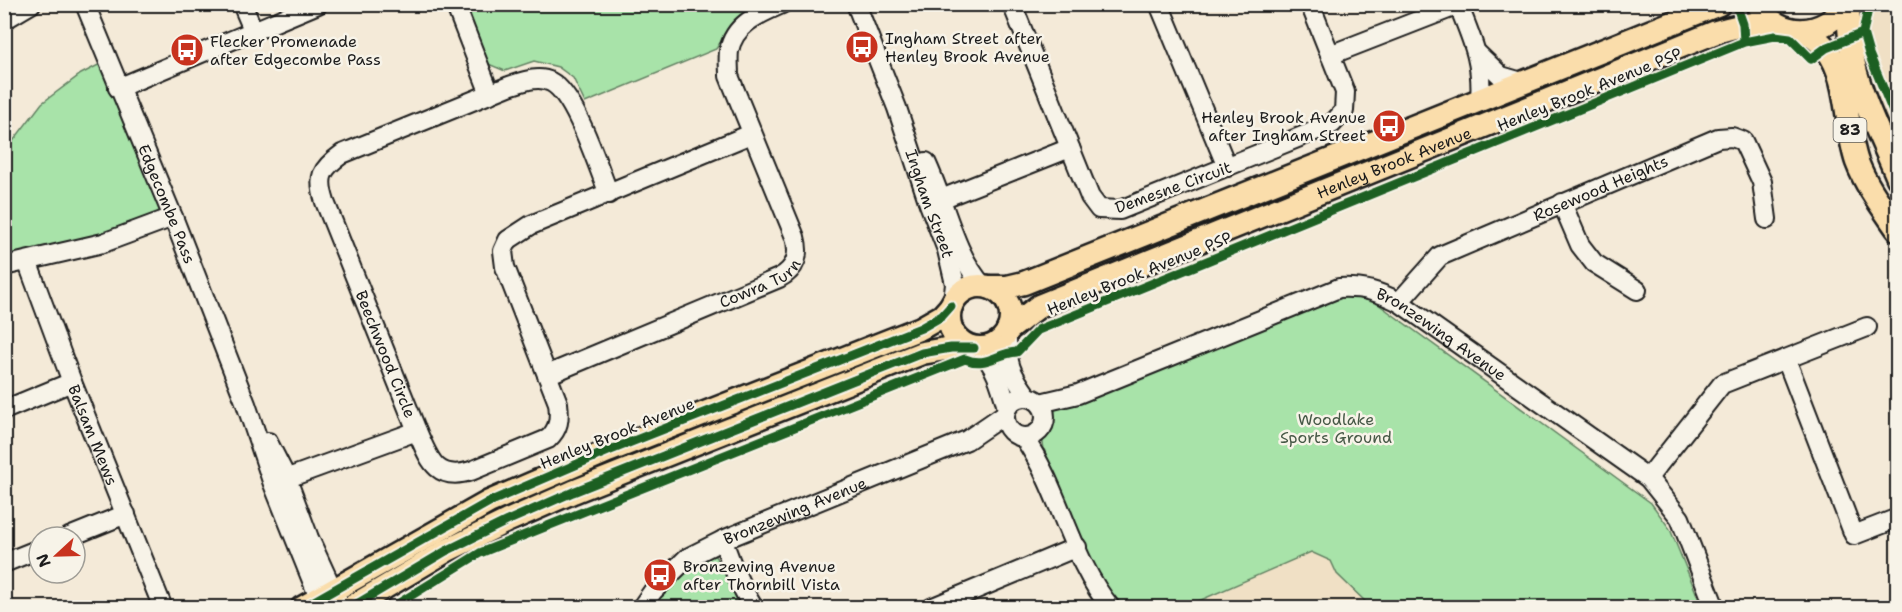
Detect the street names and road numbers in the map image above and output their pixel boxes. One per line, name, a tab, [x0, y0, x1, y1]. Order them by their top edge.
street label: Henley Brook Avenue PSP	[1494, 43, 1685, 136]
road number: 83	[1834, 118, 1866, 142]
street label: Henley Brook Avenue	[1314, 122, 1474, 204]
street label: Edgecombe Pass	[133, 141, 200, 267]
street label: Ingham Street	[901, 147, 958, 260]
street label: Rosewood Heights	[1530, 150, 1671, 226]
street label: Demesne Circuit	[1112, 157, 1234, 218]
street label: Henley Brook Avenue PSP	[1044, 227, 1235, 320]
street label: Cowra Turn	[716, 255, 806, 313]
street label: Bronzewing Avenue	[1373, 283, 1510, 386]
street label: Beechwood Circle	[351, 287, 421, 421]
street label: Balsam Mews	[63, 382, 122, 488]
street label: Henley Brook Avenue	[537, 393, 698, 474]
street label: Bronzewing Avenue	[720, 472, 870, 550]

